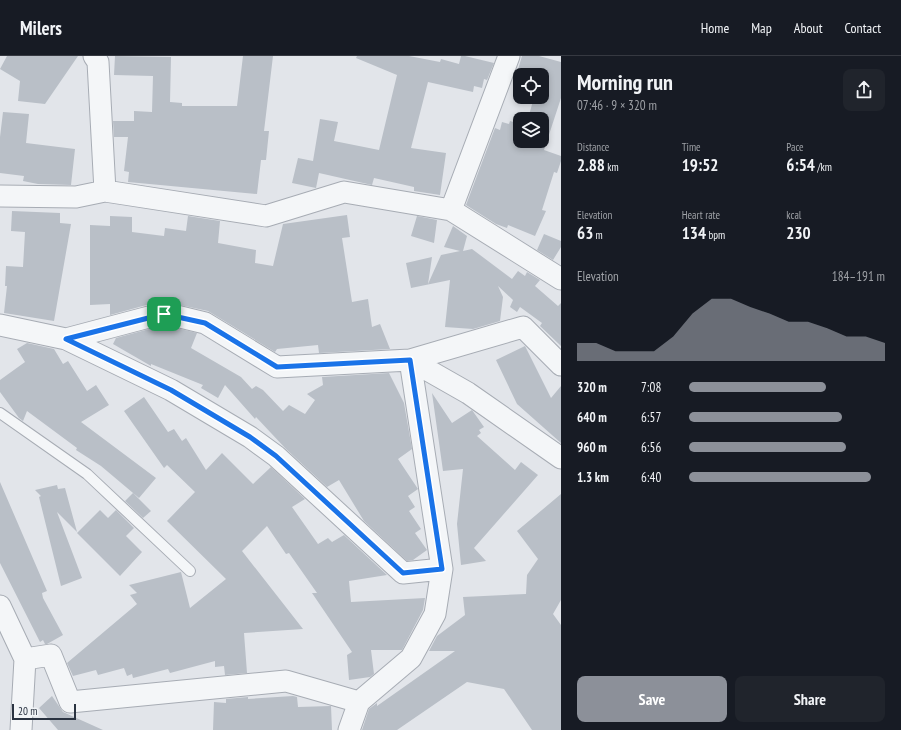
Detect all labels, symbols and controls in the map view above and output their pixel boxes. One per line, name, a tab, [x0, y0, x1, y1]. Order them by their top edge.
text: Milers	[20, 16, 62, 40]
text: Home	[701, 19, 729, 37]
text: Map	[751, 19, 772, 37]
text: About	[794, 19, 823, 37]
text: Contact	[845, 19, 881, 37]
map controls	[513, 68, 549, 148]
button: locate	[513, 68, 549, 104]
text: Morning run	[577, 68, 673, 96]
button: share	[843, 69, 885, 111]
text: 07:46 · 9 × 320 m	[577, 97, 657, 114]
button: layers	[513, 112, 549, 148]
text: Distance	[577, 140, 609, 154]
text: Time	[682, 140, 701, 154]
text: Pace	[786, 140, 804, 154]
text: 2.88	[577, 154, 605, 176]
text: 19:52	[682, 154, 718, 176]
text: 6:54	[786, 154, 815, 176]
text: km	[605, 160, 619, 174]
text: /km	[815, 160, 832, 174]
text: Elevation	[577, 208, 612, 222]
text: Heart rate	[682, 208, 720, 222]
text: kcal	[786, 208, 801, 222]
text: 63	[577, 222, 593, 244]
text: 134	[682, 222, 706, 244]
text: 230	[786, 222, 811, 244]
text: m	[593, 228, 603, 242]
text: bpm	[706, 228, 725, 242]
text: Elevation	[577, 268, 619, 285]
text: 184–191 m	[832, 268, 885, 285]
pin	[147, 297, 181, 331]
icon: arrive	[153, 303, 175, 325]
text: 320 m	[577, 379, 607, 396]
text: 7:08	[641, 379, 661, 396]
text: 640 m	[577, 409, 607, 426]
text: 6:57	[641, 409, 661, 426]
text: 960 m	[577, 439, 607, 456]
text: 6:56	[641, 439, 661, 456]
text: 1.3 km	[577, 469, 609, 486]
text: 6:40	[641, 469, 661, 486]
button: Save	[577, 676, 727, 722]
button: Share	[735, 676, 885, 722]
scale bar	[12, 702, 76, 721]
text: 20 m	[18, 704, 37, 718]

